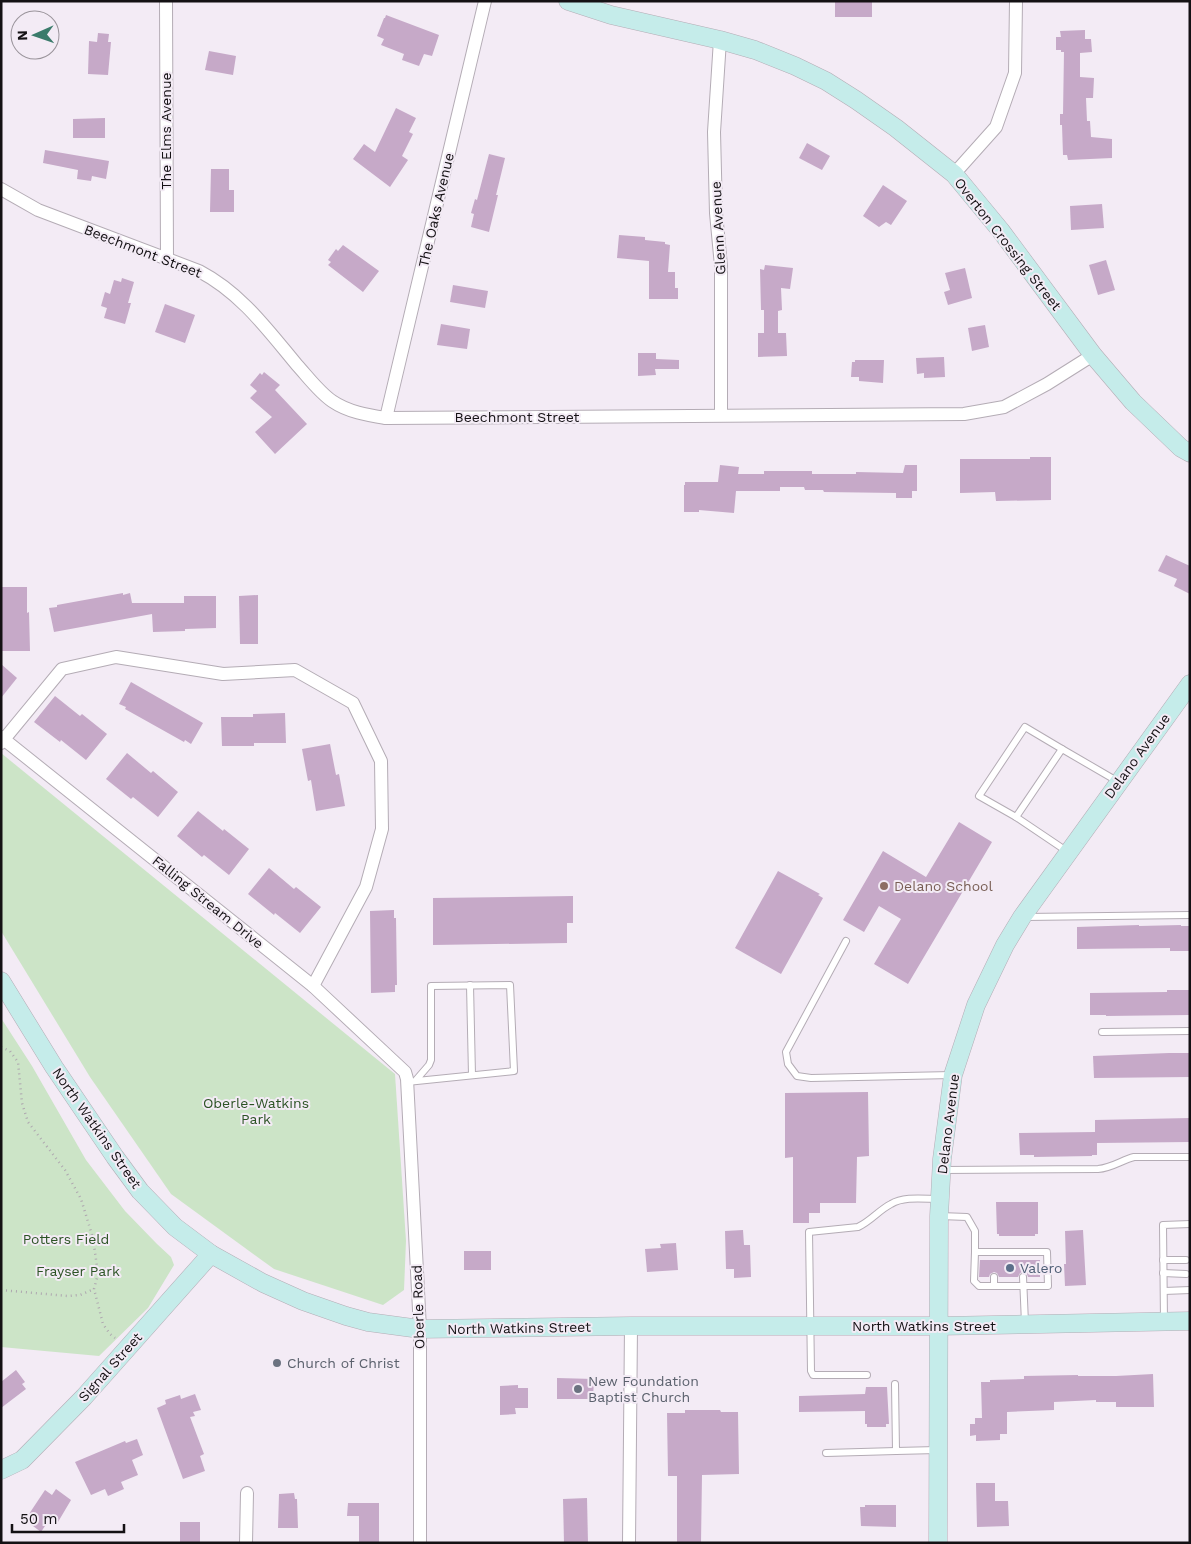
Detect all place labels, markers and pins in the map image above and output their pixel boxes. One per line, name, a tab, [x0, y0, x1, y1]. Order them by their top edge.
place label: Delano School	[894, 878, 993, 894]
marker: Delano School	[878, 880, 890, 892]
place label: Valero	[1020, 1260, 1062, 1276]
marker: Valero	[1004, 1262, 1016, 1274]
place label: Church of Christ	[287, 1355, 400, 1371]
marker: Church of Christ	[271, 1357, 283, 1369]
place label: New Foundation Baptist Church	[588, 1373, 699, 1405]
marker: New Foundation Baptist Church	[572, 1383, 584, 1395]

